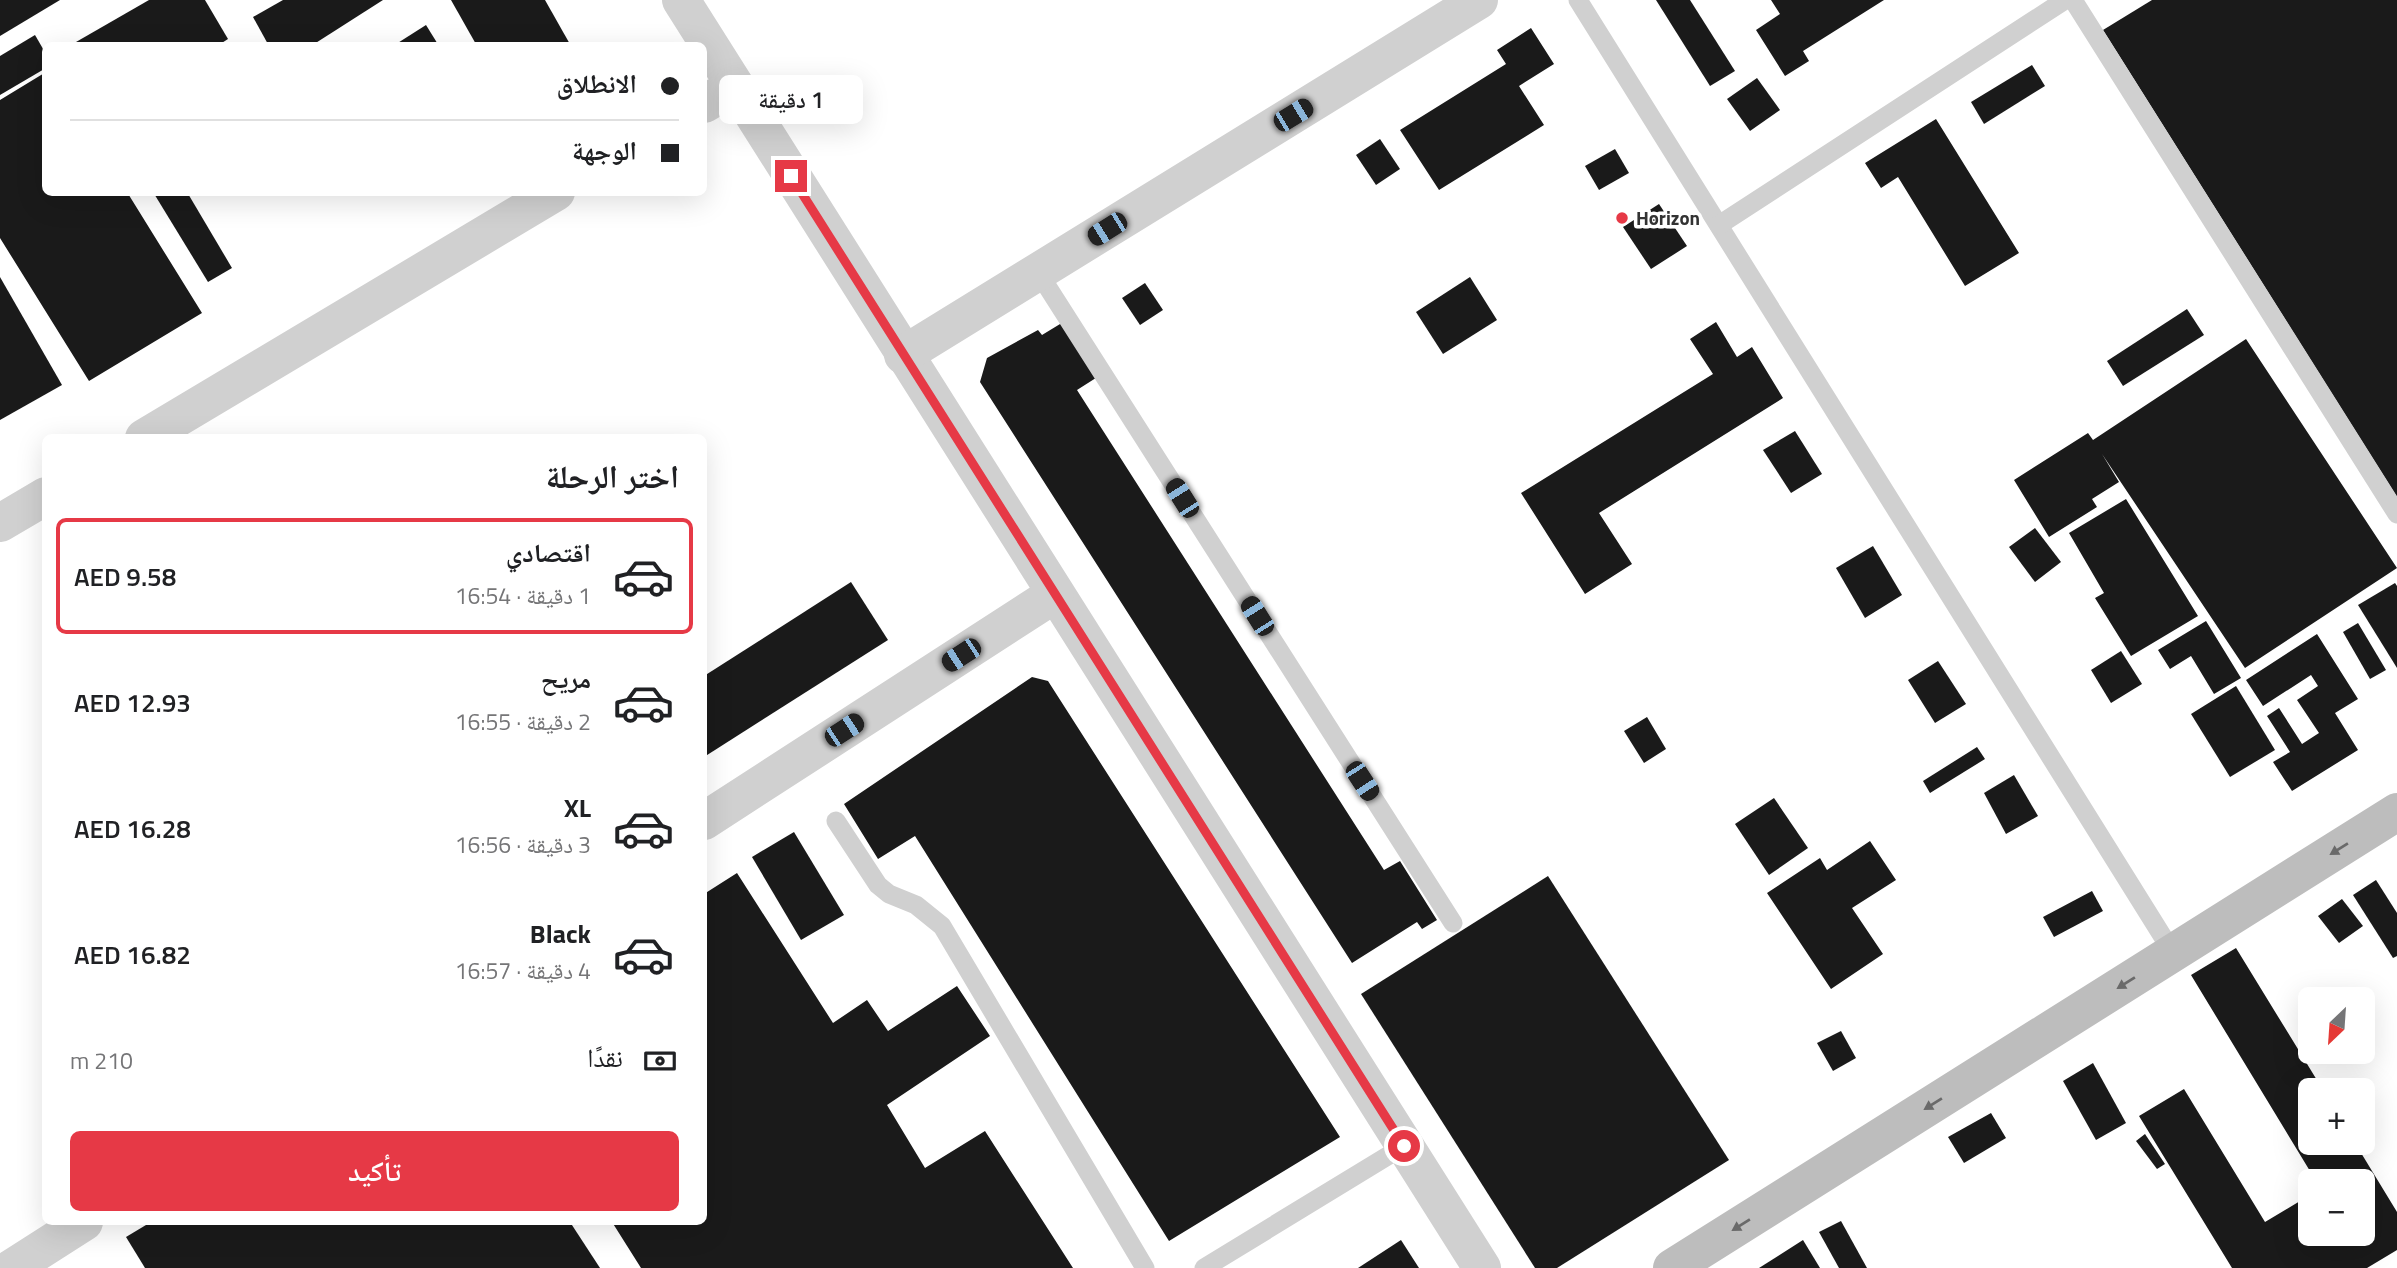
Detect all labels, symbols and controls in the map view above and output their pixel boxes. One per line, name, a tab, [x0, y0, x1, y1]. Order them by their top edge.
text: الانطلاق	[557, 64, 637, 103]
callout: 1 دقيقة	[719, 74, 863, 124]
text: 1 دقيقة	[758, 82, 824, 117]
car	[1270, 95, 1317, 135]
text: الوجهة	[572, 131, 637, 170]
route end	[775, 160, 807, 192]
place label: Horizon	[1636, 203, 1700, 232]
car	[1084, 209, 1131, 249]
marker: Horizon	[1614, 210, 1630, 226]
text: اختر الرحلة	[546, 452, 679, 500]
car	[1162, 475, 1203, 521]
text: اقتصادي	[506, 533, 591, 572]
icon: car	[612, 545, 675, 608]
text: AED 9.58	[74, 557, 176, 596]
text: 1 دقيقة · 16:54	[455, 578, 591, 613]
car	[1237, 593, 1278, 639]
car	[938, 635, 985, 675]
text: مريح	[541, 659, 591, 698]
icon: car	[612, 671, 675, 734]
text: AED 12.93	[74, 683, 191, 722]
text: 2 دقيقة · 16:55	[455, 704, 591, 739]
car	[821, 710, 868, 750]
car	[1342, 758, 1383, 804]
text: XL	[564, 788, 591, 827]
icon: car	[612, 797, 675, 860]
text: AED 16.28	[74, 809, 191, 848]
text: 3 دقيقة · 16:56	[455, 827, 591, 862]
one-way arrow	[2330, 842, 2349, 855]
text: Black	[530, 914, 591, 953]
icon: car	[612, 923, 675, 986]
text: AED 16.82	[74, 935, 191, 974]
text: 4 دقيقة · 16:57	[455, 953, 591, 988]
one-way arrow	[2116, 976, 2136, 989]
north arrow	[2298, 987, 2375, 1064]
map controls	[2298, 987, 2375, 1246]
text: نقدًا	[587, 1038, 623, 1077]
icon: cash	[641, 1042, 679, 1080]
text: 210 m	[70, 1043, 133, 1078]
button: +	[2298, 1078, 2375, 1155]
one-way arrow	[1924, 1097, 1943, 1110]
route start	[1388, 1130, 1420, 1162]
button: تأكيد	[70, 1131, 679, 1211]
button: −	[2298, 1169, 2375, 1246]
one-way arrow	[1731, 1218, 1750, 1231]

